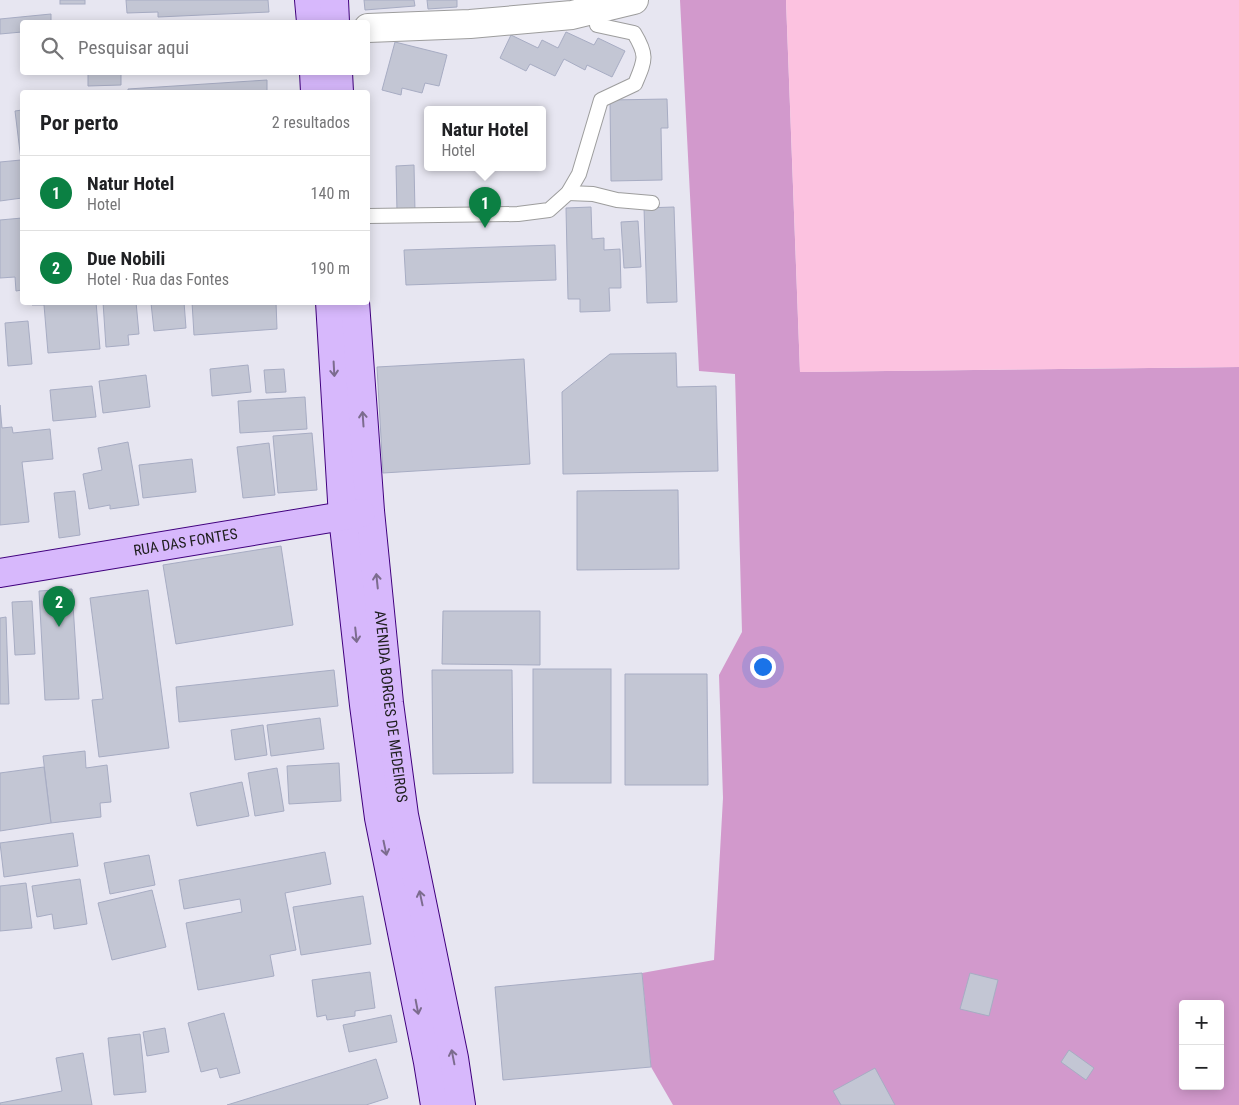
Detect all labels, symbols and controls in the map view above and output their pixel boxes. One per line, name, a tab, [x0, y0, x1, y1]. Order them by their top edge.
search box	[20, 20, 370, 75]
icon: search	[38, 34, 66, 62]
text: Pesquisar aqui	[78, 36, 189, 59]
popup	[424, 106, 546, 171]
text: Por perto	[40, 111, 119, 135]
text: 2 resultados	[272, 113, 350, 132]
text: Natur Hotel	[441, 118, 529, 141]
text: Hotel	[441, 141, 475, 160]
text: Natur Hotel	[87, 172, 174, 195]
text: 1	[52, 184, 60, 203]
text: 140 m	[311, 184, 350, 203]
pin: 1	[469, 187, 501, 228]
text: Hotel	[87, 195, 121, 214]
text: Due Nobili	[87, 247, 165, 270]
text: 2	[52, 259, 60, 278]
text: 190 m	[311, 259, 350, 278]
text: Hotel · Rua das Fontes	[87, 270, 229, 289]
one-way arrow	[330, 360, 339, 376]
one-way arrow	[359, 411, 368, 427]
street label: RUA DAS FONTES	[132, 525, 239, 560]
one-way arrow	[372, 573, 382, 589]
pin: 2	[43, 586, 75, 627]
street label: AVENIDA BORGES DE MEDEIROS	[371, 610, 411, 804]
one-way arrow	[351, 627, 361, 643]
your location	[750, 654, 776, 680]
one-way arrow	[381, 840, 390, 856]
one-way arrow	[416, 890, 425, 906]
one-way arrow	[413, 999, 423, 1015]
map controls	[1179, 1000, 1224, 1090]
button: +	[1179, 1000, 1224, 1045]
button: −	[1179, 1045, 1224, 1090]
one-way arrow	[448, 1049, 458, 1065]

